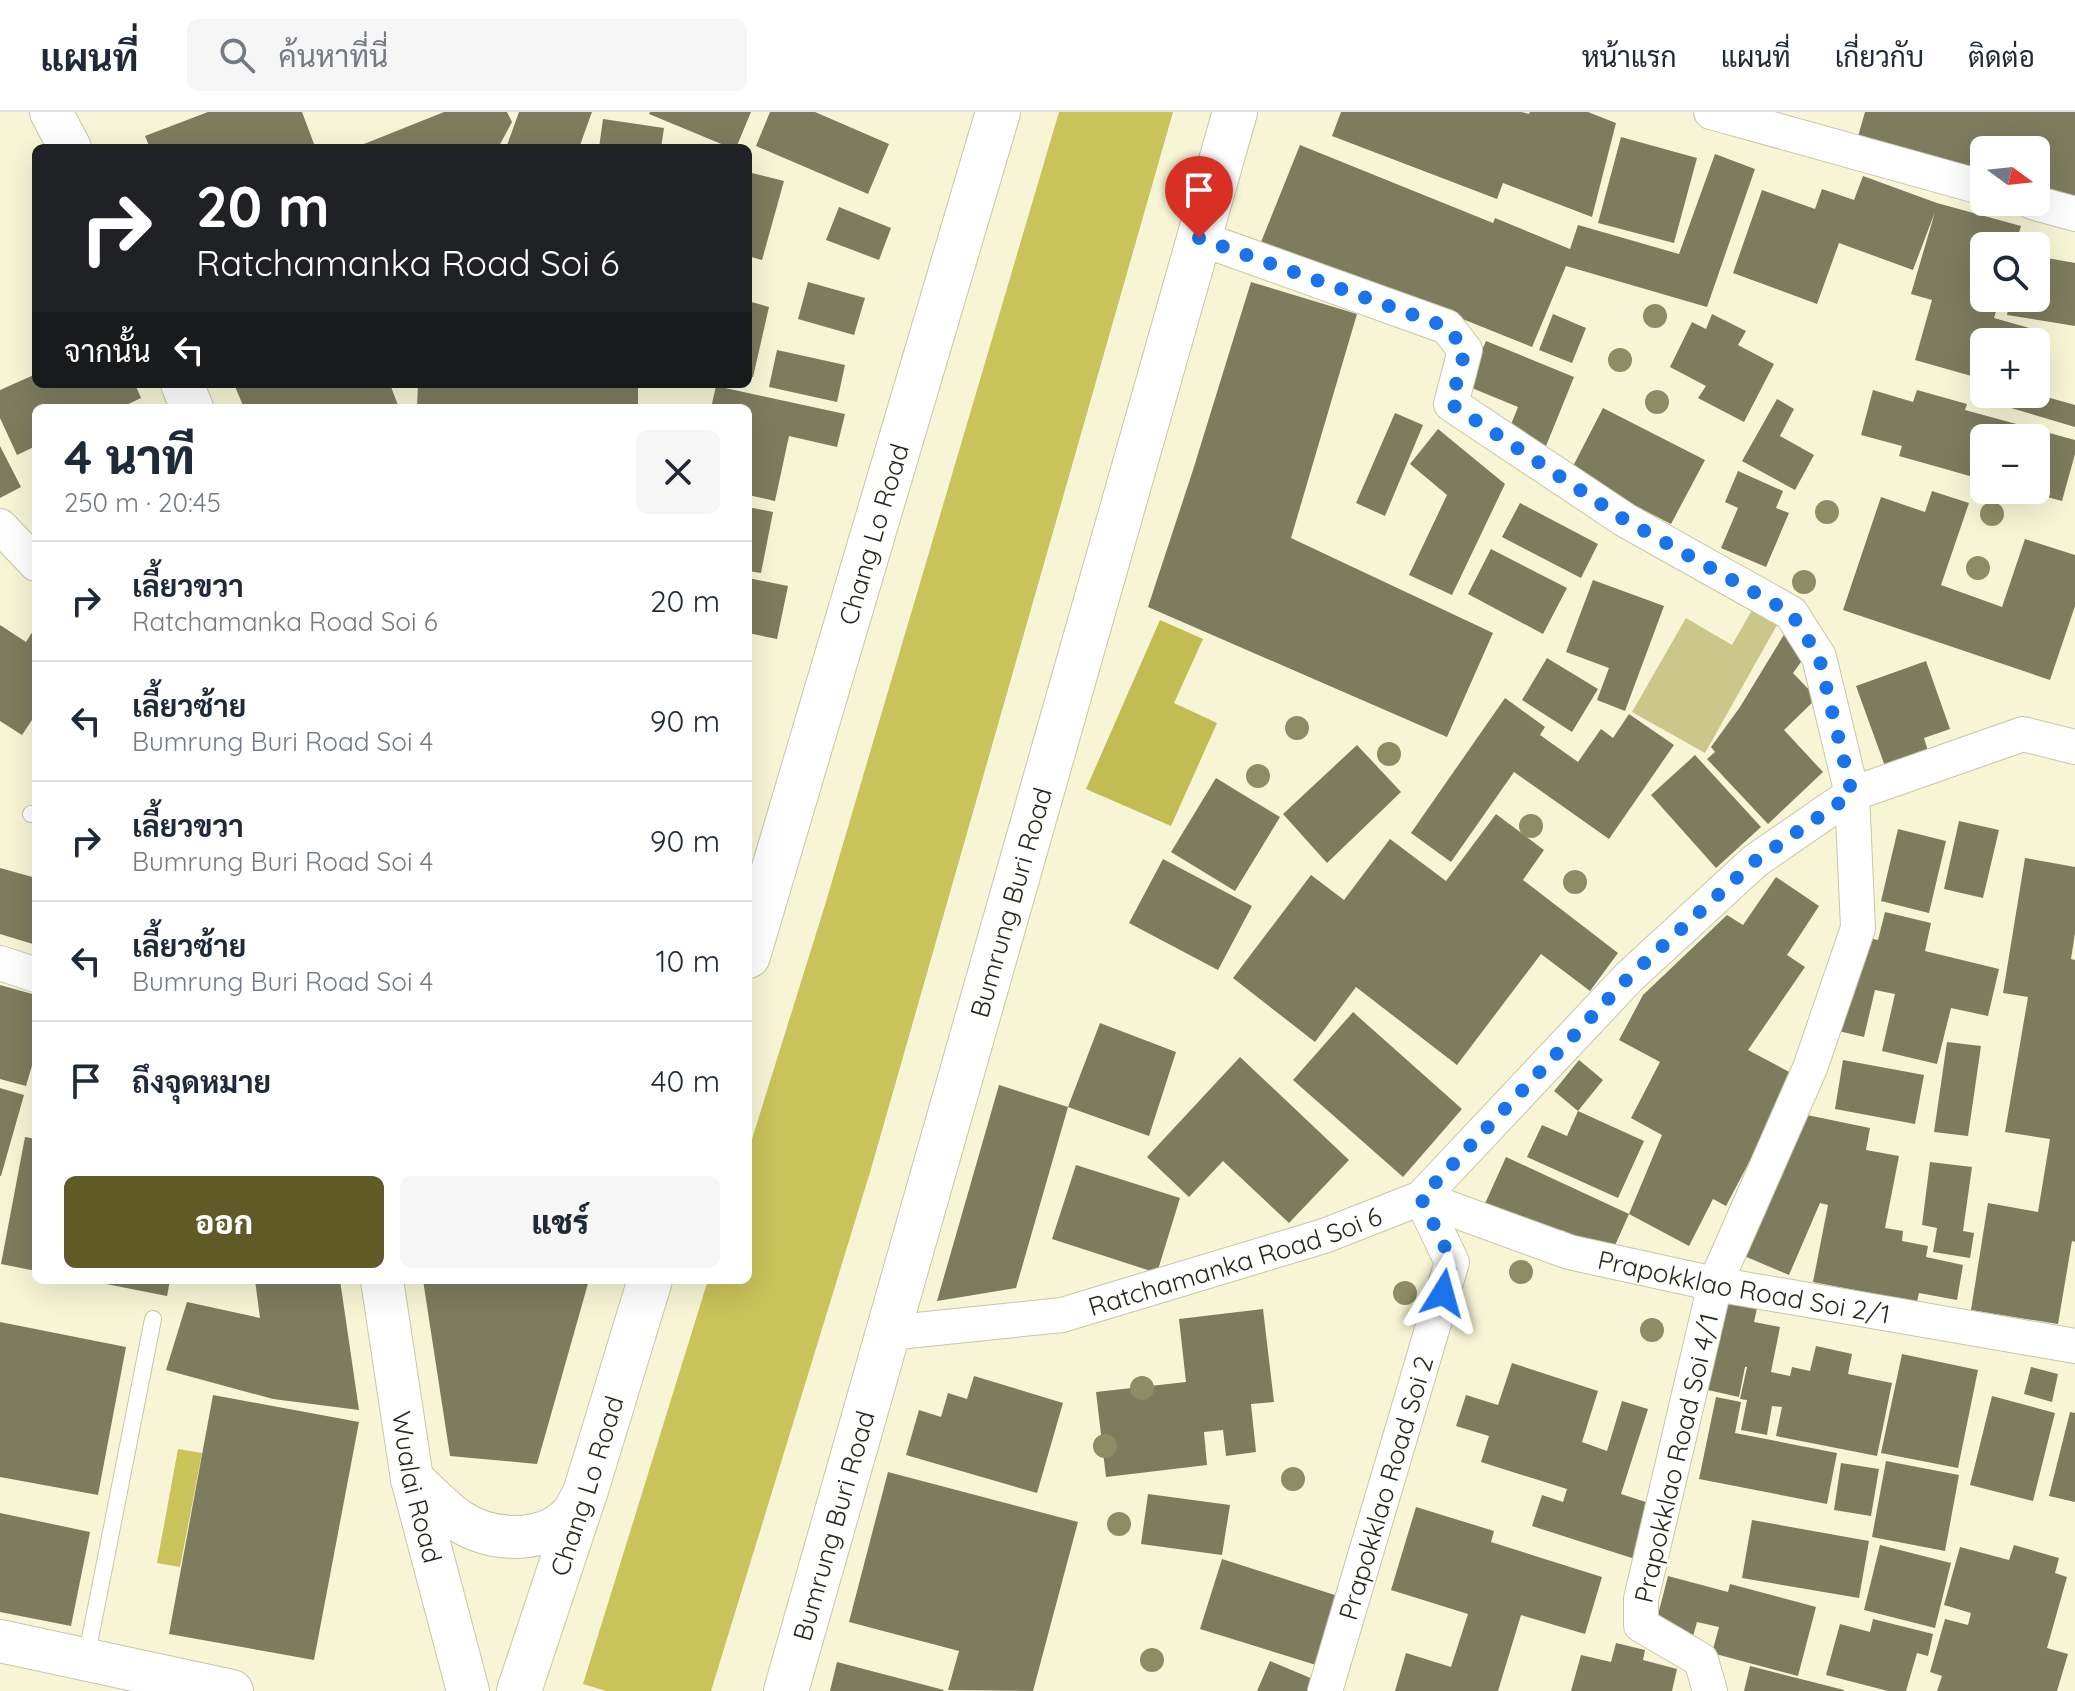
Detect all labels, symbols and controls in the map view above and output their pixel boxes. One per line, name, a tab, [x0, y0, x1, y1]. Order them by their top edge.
search box	[187, 19, 747, 91]
text: แผนที่	[40, 33, 139, 81]
icon: search	[215, 33, 259, 77]
text: ค้นหาที่นี่	[279, 37, 388, 75]
text: หน้าแรก	[1582, 39, 1677, 74]
text: แผนที่	[1721, 39, 1791, 74]
text: เกี่ยวกับ	[1835, 39, 1924, 74]
text: ติดต่อ	[1968, 39, 2035, 74]
north arrow	[1970, 136, 2050, 216]
map controls	[1970, 136, 2050, 504]
pin	[1165, 156, 1233, 238]
icon: arrive	[1177, 168, 1221, 212]
text: 20 m	[196, 171, 330, 241]
icon: right	[64, 176, 168, 280]
button: search	[1970, 232, 2050, 312]
text: Ratchamanka Road Soi 6	[196, 240, 619, 285]
icon: left	[167, 328, 211, 372]
button: +	[1970, 328, 2050, 408]
text: จากนั้น	[64, 332, 151, 370]
button: −	[1970, 424, 2050, 504]
text: 4 นาที	[64, 426, 195, 486]
button: close	[636, 430, 720, 514]
street label: Chang Lo Road	[831, 440, 915, 629]
text: 250 m · 20:45	[64, 486, 221, 519]
text: เลี้ยวขวา	[132, 567, 244, 605]
icon: right	[64, 579, 108, 623]
text: 20 m	[650, 582, 720, 620]
text: Ratchamanka Road Soi 6	[132, 605, 438, 638]
text: เลี้ยวซ้าย	[132, 687, 246, 725]
icon: left	[64, 699, 108, 743]
text: 90 m	[650, 702, 720, 740]
text: Bumrung Buri Road Soi 4	[132, 725, 433, 758]
street label: Bumrung Buri Road	[962, 783, 1059, 1021]
text: เลี้ยวขวา	[132, 807, 244, 845]
icon: right	[64, 819, 108, 863]
text: 90 m	[650, 822, 720, 860]
text: Bumrung Buri Road Soi 4	[132, 845, 433, 878]
text: เลี้ยวซ้าย	[132, 927, 246, 965]
icon: left	[64, 939, 108, 983]
text: 10 m	[656, 942, 720, 980]
text: Bumrung Buri Road Soi 4	[132, 965, 433, 998]
icon: arrive	[64, 1059, 108, 1103]
text: 40 m	[651, 1062, 720, 1100]
text: ถึงจุดหมาย	[132, 1063, 271, 1101]
button: ออก	[64, 1176, 384, 1268]
button: แชร์	[400, 1176, 720, 1268]
street label: Ratchamanka Road Soi 6	[1084, 1199, 1386, 1323]
street label: Prapokklao Road Soi 2/1	[1595, 1242, 1893, 1330]
position arrow	[1401, 1251, 1485, 1335]
street label: Prapokklao Road Soi 4/1	[1627, 1310, 1725, 1606]
street label: Prapokklao Road Soi 2	[1331, 1352, 1440, 1624]
street label: Chang Lo Road	[542, 1392, 630, 1580]
street label: Bumrung Buri Road	[785, 1407, 881, 1644]
street label: Wualai Road	[385, 1409, 450, 1566]

